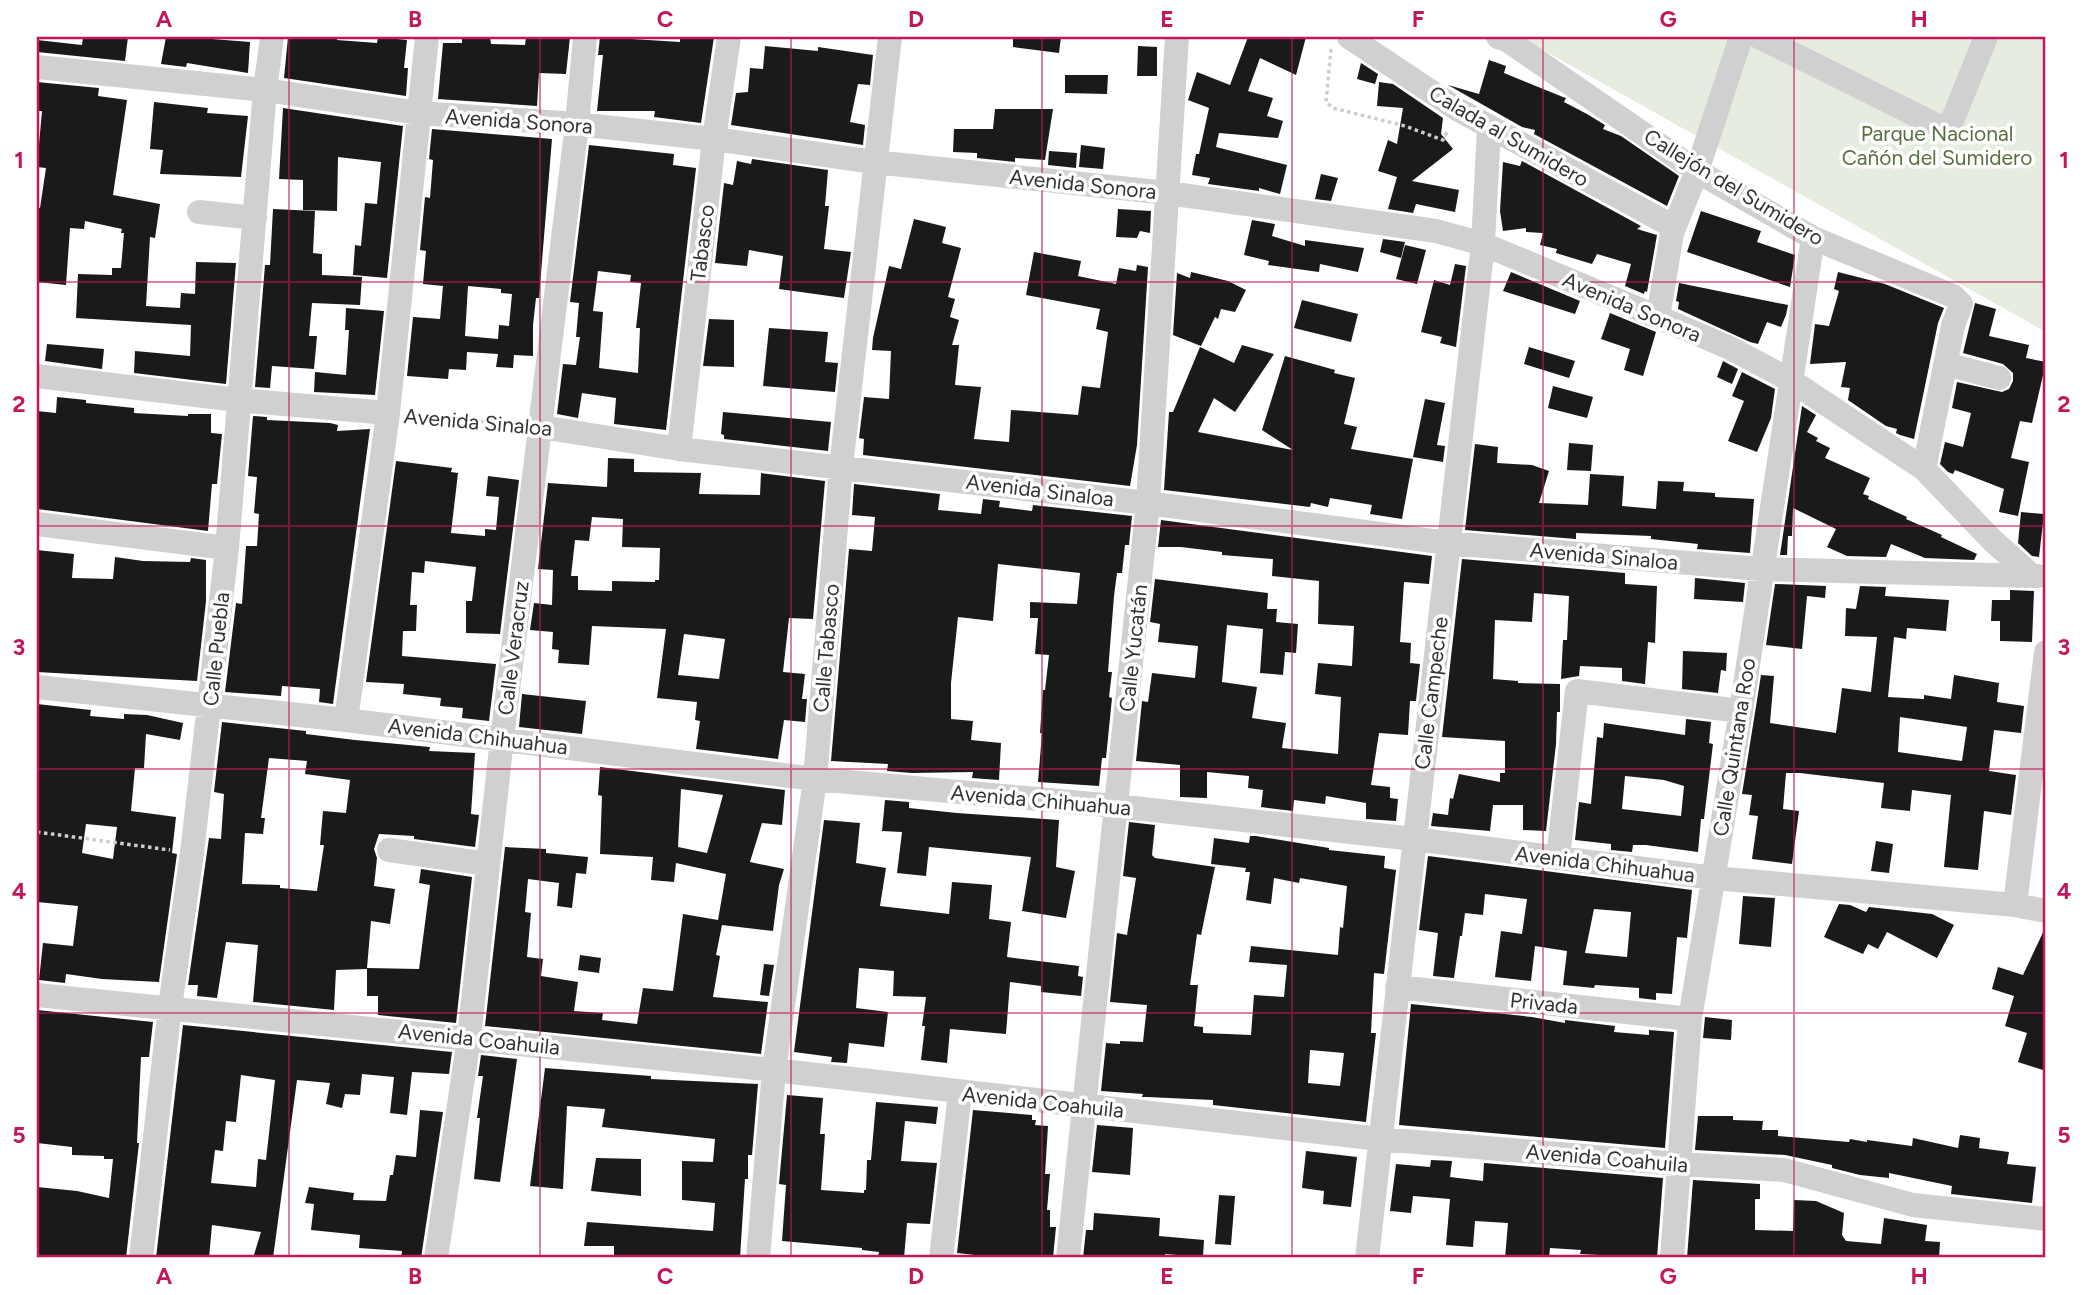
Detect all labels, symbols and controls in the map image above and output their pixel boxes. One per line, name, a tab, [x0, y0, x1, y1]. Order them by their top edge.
text: A	[156, 5, 173, 33]
text: B	[408, 5, 422, 33]
text: C	[657, 5, 674, 33]
text: D	[908, 5, 924, 33]
text: E	[1160, 5, 1174, 33]
text: F	[1412, 5, 1425, 33]
text: G	[1659, 5, 1677, 33]
text: H	[1910, 5, 1928, 33]
street label: Calada al Sumidero	[1425, 80, 1593, 192]
street label: Avenida Sonora	[444, 103, 594, 139]
park label: Parque Nacional Cañón del Sumidero	[1842, 121, 2032, 170]
street label: Callejón del Sumidero	[1640, 123, 1828, 251]
text: 1	[14, 146, 24, 174]
text: 1	[2059, 146, 2069, 174]
street label: Avenida Sonora	[1008, 164, 1158, 204]
street label: Tabasco	[685, 203, 719, 283]
street label: Avenida Sonora	[1559, 267, 1705, 347]
text: 2	[12, 390, 26, 418]
text: 2	[2057, 390, 2071, 418]
street label: Avenida Sinaloa	[403, 403, 553, 441]
street label: Avenida Sinaloa	[965, 469, 1115, 511]
street label: Avenida Sinaloa	[1529, 537, 1679, 575]
street label: Calle Veracruz	[492, 579, 534, 717]
street label: Calle Tabasco	[808, 583, 844, 713]
street label: Calle Yucatán	[1114, 583, 1152, 713]
street label: Calle Puebla	[198, 591, 234, 707]
street label: Calle Campeche	[1409, 615, 1453, 771]
text: 3	[13, 633, 25, 661]
text: 3	[2058, 633, 2070, 661]
street label: Calle Quintana Roo	[1708, 656, 1760, 838]
street label: Avenida Chihuahua	[387, 713, 569, 759]
street label: Avenida Chihuahua	[950, 780, 1132, 820]
street label: Avenida Chihuahua	[1514, 841, 1696, 887]
text: 4	[12, 877, 26, 905]
text: 4	[2057, 877, 2071, 905]
street label: Privada	[1509, 987, 1579, 1019]
street label: Avenida Coahuila	[397, 1018, 561, 1060]
street label: Avenida Coahuila	[961, 1081, 1125, 1123]
text: 5	[12, 1121, 26, 1149]
text: 5	[2057, 1121, 2071, 1149]
street label: Avenida Coahuila	[1525, 1138, 1689, 1178]
text: A	[156, 1262, 173, 1290]
text: B	[408, 1262, 422, 1290]
text: C	[657, 1262, 674, 1290]
text: D	[908, 1262, 924, 1290]
text: E	[1160, 1262, 1174, 1290]
text: F	[1412, 1262, 1425, 1290]
text: G	[1659, 1262, 1677, 1290]
text: H	[1910, 1262, 1928, 1290]

